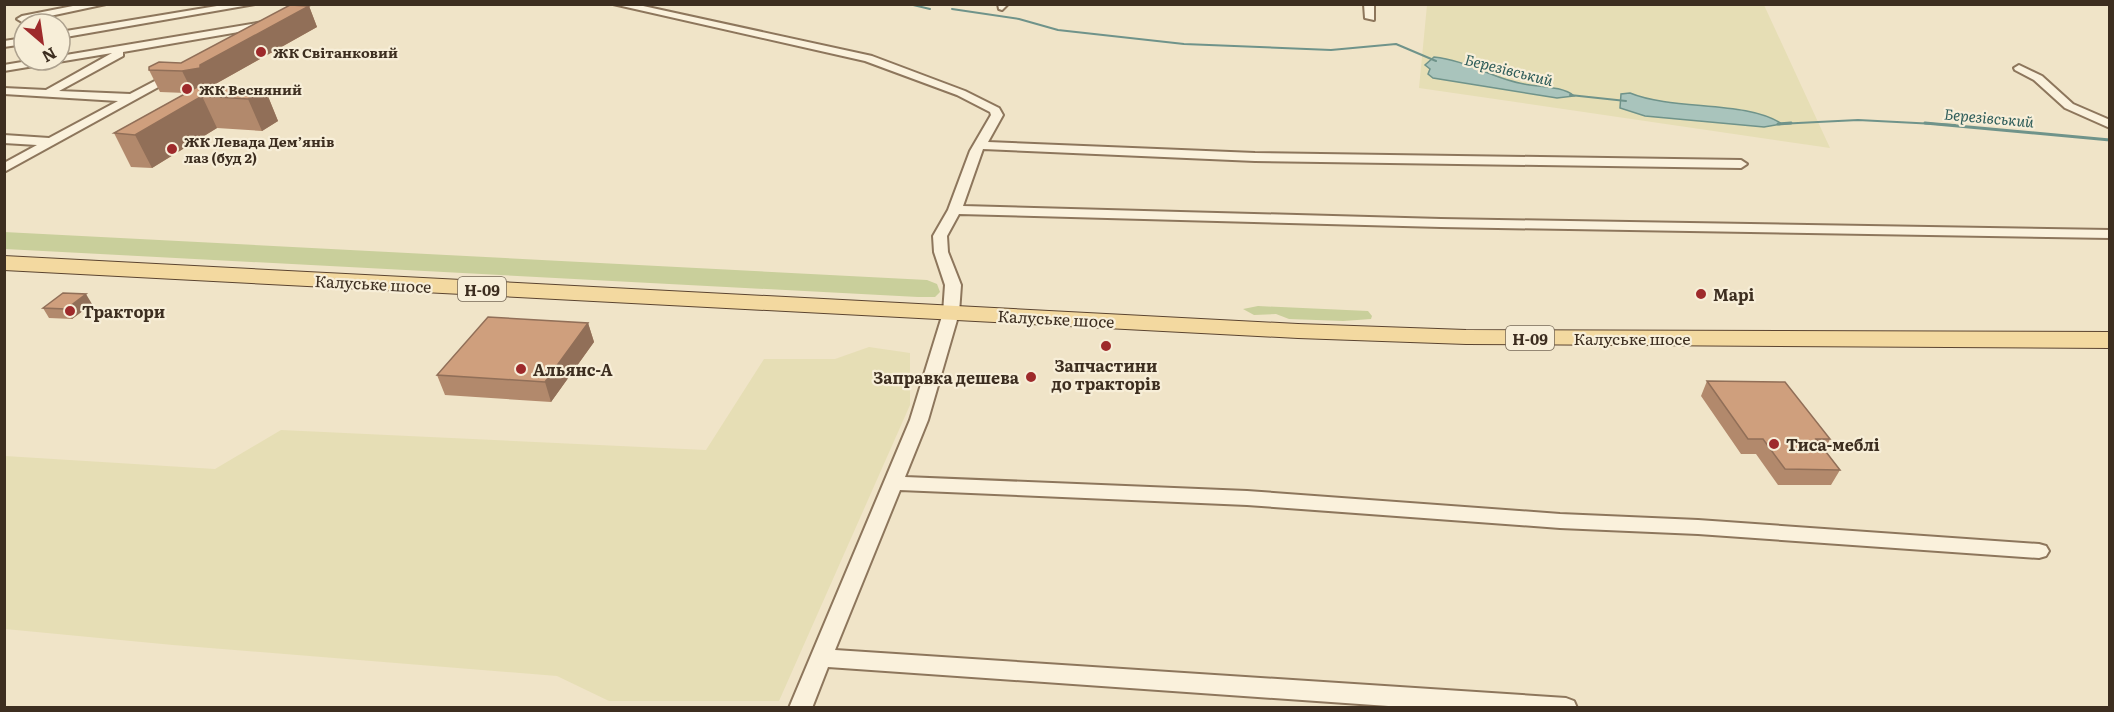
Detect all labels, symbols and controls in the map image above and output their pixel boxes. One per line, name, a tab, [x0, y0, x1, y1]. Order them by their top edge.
north arrow	[12, 12, 72, 72]
text: N	[38, 42, 61, 70]
place label: ЖК Світанковий	[273, 42, 398, 62]
marker: ЖК Світанковий	[254, 45, 268, 59]
water label: Березівський	[1462, 47, 1556, 91]
place label: ЖК Весняний	[199, 79, 302, 99]
marker: ЖК Весняний	[180, 82, 194, 96]
water label: Березівський	[1943, 102, 2035, 132]
place label: ЖК Левада Дем’янів лаз (буд 2)	[184, 131, 334, 167]
marker: ЖК Левада Дем’янів лаз (буд 2)	[165, 142, 179, 156]
street label: Калуське шосе	[314, 268, 432, 298]
road number: Н-09	[458, 277, 506, 301]
place label: Марі	[1713, 282, 1754, 306]
marker: Марі	[1694, 287, 1708, 301]
place label: Трактори	[82, 299, 165, 323]
street label: Калуське шосе	[997, 303, 1115, 333]
marker: Трактори	[63, 304, 77, 318]
road number: Н-09	[1506, 326, 1554, 350]
street label: Калуське шосе	[1574, 326, 1690, 350]
marker: Запчастини до тракторів	[1099, 339, 1113, 353]
place label: Запчастини до тракторів	[1052, 353, 1161, 395]
place label: Альянс-А	[533, 357, 613, 381]
marker: Альянс-А	[514, 362, 528, 376]
place label: Заправка дешева	[873, 365, 1020, 389]
marker: Заправка дешева	[1024, 370, 1038, 384]
place label: Тиса-меблі	[1786, 432, 1880, 456]
marker: Тиса-меблі	[1767, 437, 1781, 451]

